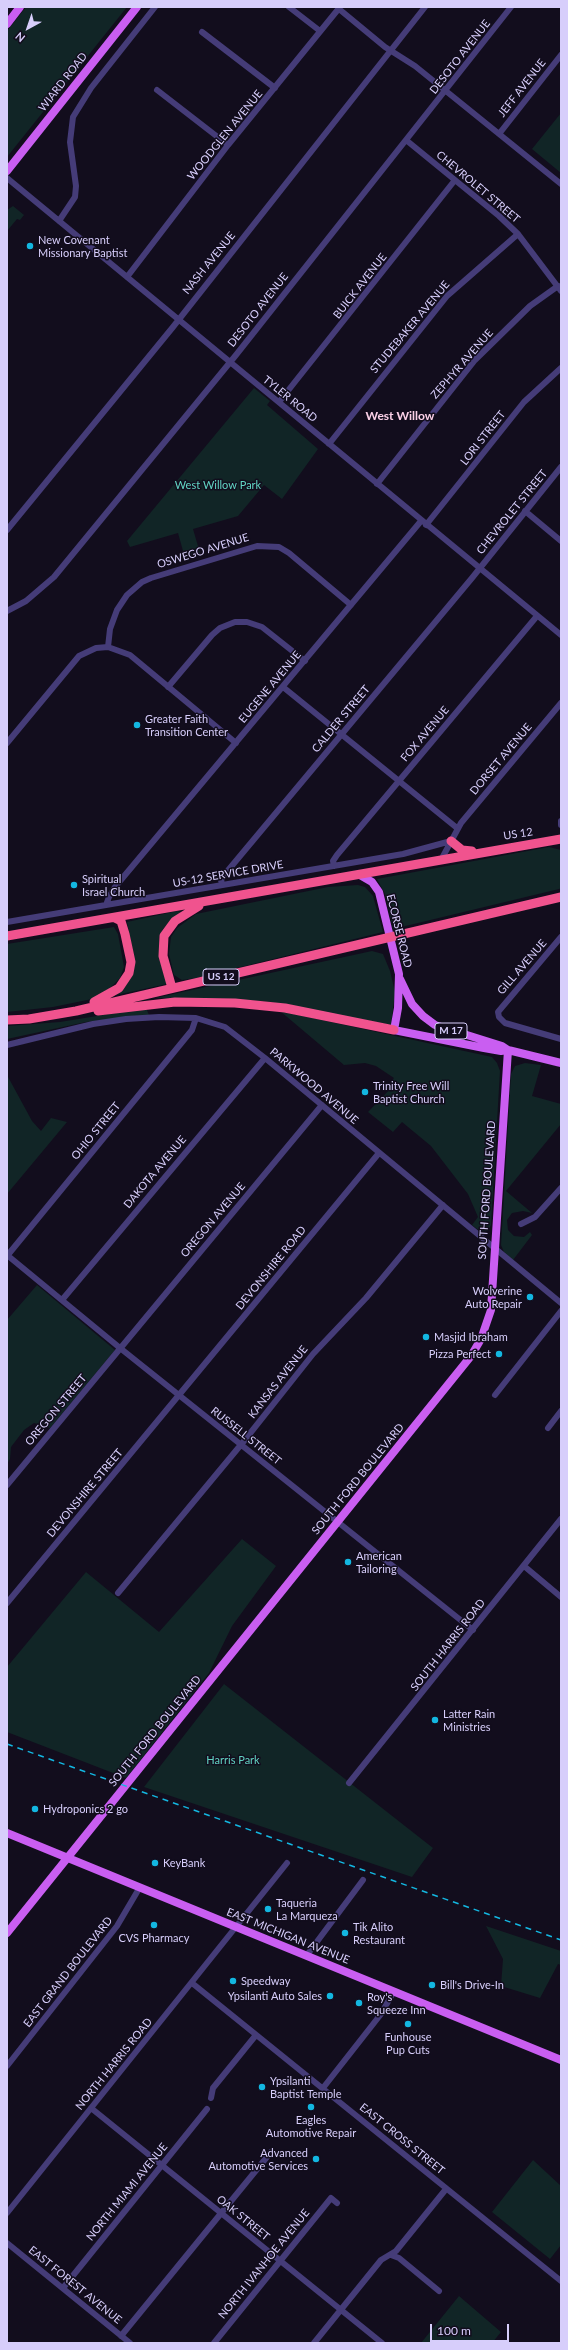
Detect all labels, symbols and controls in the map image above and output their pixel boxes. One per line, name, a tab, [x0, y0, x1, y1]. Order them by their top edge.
north arrow	[8, 8, 48, 48]
street label: DESOTO AVENUE	[427, 17, 493, 97]
text: N	[13, 30, 27, 45]
street label: WIARD ROAD	[36, 50, 90, 114]
street label: JEFF AVENUE	[495, 56, 549, 120]
street label: WOODGLEN AVENUE	[185, 87, 265, 183]
street label: CHEVROLET STREET	[434, 148, 522, 226]
street label: NASH AVENUE	[180, 229, 238, 297]
place label: New Covenant Missionary Baptist	[38, 233, 127, 259]
marker: New Covenant Missionary Baptist	[25, 241, 35, 251]
street label: BUICK AVENUE	[330, 251, 390, 321]
street label: DESOTO AVENUE	[225, 270, 291, 350]
street label: STUDEBAKER AVENUE	[367, 278, 453, 376]
street label: ZEPHYR AVENUE	[428, 326, 496, 402]
street label: TYLER ROAD	[260, 373, 320, 425]
street label: LORI STREET	[458, 408, 508, 468]
district label: West Willow	[366, 409, 434, 423]
street label: CHEVROLET STREET	[474, 467, 550, 557]
park label: West Willow Park	[175, 478, 261, 492]
street label: OSWEGO AVENUE	[155, 531, 251, 571]
street label: EUGENE AVENUE	[236, 648, 304, 726]
street label: CALDER STREET	[309, 683, 373, 755]
street label: FOX AVENUE	[398, 704, 452, 764]
place label: Greater Faith Transition Center	[145, 712, 228, 738]
marker: Greater Faith Transition Center	[132, 720, 142, 730]
street label: DORSET AVENUE	[467, 721, 535, 797]
street label: US 12	[502, 825, 534, 843]
street label: US-12 SERVICE DRIVE	[172, 858, 284, 890]
place label: Spiritual Israel Church	[82, 872, 145, 898]
marker: Spiritual Israel Church	[69, 880, 79, 890]
street label: ECORSE ROAD	[383, 893, 415, 969]
street label: GILL AVENUE	[494, 937, 550, 997]
road number: US 12	[203, 969, 239, 985]
road number: M 17	[435, 1023, 467, 1039]
street label: PARKWOOD AVENUE	[267, 1045, 361, 1127]
place label: Trinity Free Will Baptist Church	[373, 1079, 449, 1105]
marker: Trinity Free Will Baptist Church	[360, 1087, 370, 1097]
street label: OHIO STREET	[69, 1099, 123, 1163]
street label: SOUTH FORD BOULEVARD	[476, 1120, 498, 1260]
street label: DAKOTA AVENUE	[121, 1133, 189, 1211]
street label: OREGON AVENUE	[178, 1180, 248, 1260]
street label: DEVONSHIRE ROAD	[233, 1223, 309, 1313]
place label: Wolverine Auto Repair	[465, 1284, 522, 1310]
marker: Wolverine Auto Repair	[525, 1292, 535, 1302]
place label: Masjid Ibraham	[434, 1330, 508, 1344]
marker: Masjid Ibraham	[421, 1332, 431, 1342]
street label: KANSAS AVENUE	[246, 1343, 310, 1421]
place label: Pizza Perfect	[429, 1347, 491, 1361]
marker: Pizza Perfect	[494, 1349, 504, 1359]
street label: OREGON STREET	[23, 1372, 89, 1448]
street label: RUSSELL STREET	[208, 1404, 284, 1468]
street label: SOUTH FORD BOULEVARD	[309, 1421, 407, 1537]
street label: DEVONSHIRE STREET	[44, 1446, 126, 1540]
place label: American Tailoring	[356, 1549, 402, 1575]
marker: American Tailoring	[343, 1557, 353, 1567]
street label: SOUTH HARRIS ROAD	[408, 1596, 488, 1694]
street label: SOUTH FORD BOULEVARD	[106, 1673, 204, 1789]
place label: Latter Rain Ministries	[443, 1707, 495, 1733]
marker: Latter Rain Ministries	[430, 1715, 440, 1725]
park label: Harris Park	[206, 1753, 260, 1767]
place label: Hydroponics 2 go	[43, 1802, 128, 1816]
marker: Hydroponics 2 go	[30, 1804, 40, 1814]
place label: KeyBank	[163, 1856, 205, 1870]
marker: KeyBank	[150, 1858, 160, 1868]
place label: Taqueria La Marqueza	[276, 1896, 338, 1922]
marker: Taqueria La Marqueza	[263, 1904, 273, 1914]
street label: EAST MICHIGAN AVENUE	[225, 1905, 351, 1967]
street label: EAST GRAND BOULEVARD	[21, 1914, 115, 2030]
marker: CVS Pharmacy	[149, 1920, 159, 1930]
place label: Tik Alito Restaurant	[353, 1920, 405, 1946]
marker: Tik Alito Restaurant	[340, 1928, 350, 1938]
place label: CVS Pharmacy	[118, 1931, 190, 1945]
place label: Speedway	[241, 1974, 290, 1988]
marker: Speedway	[228, 1976, 238, 1986]
place label: Bill's Drive-In	[440, 1978, 504, 1992]
marker: Bill's Drive-In	[427, 1980, 437, 1990]
place label: Ypsilanti Auto Sales	[228, 1989, 322, 2003]
place label: Roy's Squeeze Inn	[367, 1990, 426, 2016]
marker: Ypsilanti Auto Sales	[325, 1991, 335, 2001]
marker: Roy's Squeeze Inn	[354, 1998, 364, 2008]
street label: NORTH HARRIS ROAD	[73, 2015, 155, 2113]
marker: Funhouse Pup Cuts	[403, 2019, 413, 2029]
place label: Funhouse Pup Cuts	[384, 2030, 432, 2056]
place label: Ypsilanti Baptist Temple	[270, 2074, 341, 2100]
marker: Ypsilanti Baptist Temple	[257, 2082, 267, 2092]
street label: EAST CROSS STREET	[357, 2101, 447, 2177]
marker: Eagles Automotive Repair	[306, 2102, 316, 2112]
place label: Eagles Automotive Repair	[266, 2113, 356, 2139]
street label: NORTH MIAMI AVENUE	[84, 2140, 170, 2244]
place label: Advanced Automotive Services	[209, 2146, 308, 2172]
marker: Advanced Automotive Services	[311, 2154, 321, 2164]
street label: OAK STREET	[214, 2193, 272, 2243]
street label: NORTH IVANHOE AVENUE	[216, 2207, 312, 2321]
street label: EAST FOREST AVENUE	[26, 2243, 124, 2327]
scale bar	[432, 2316, 511, 2342]
text: 100 m	[437, 2323, 471, 2338]

